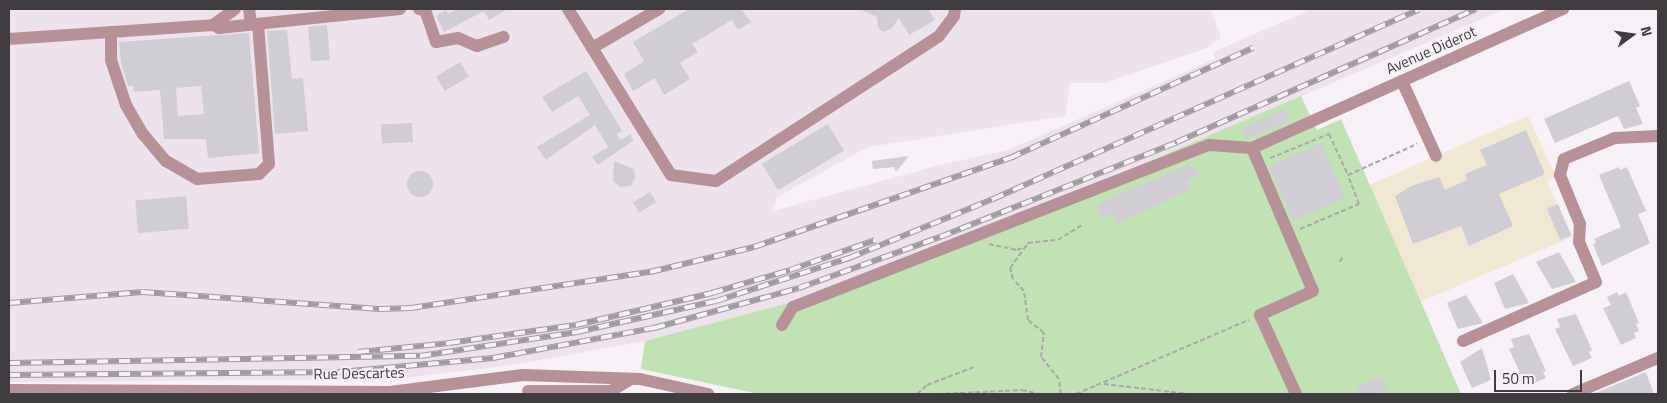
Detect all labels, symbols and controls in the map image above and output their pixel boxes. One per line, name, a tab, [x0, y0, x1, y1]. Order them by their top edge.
north arrow	[1607, 10, 1657, 60]
street label: Avenue Diderot	[1383, 22, 1479, 78]
text: N	[1636, 24, 1658, 38]
scale bar	[1497, 360, 1584, 392]
street label: Rue Descartes	[313, 363, 405, 383]
text: 50 m	[1502, 367, 1535, 390]

